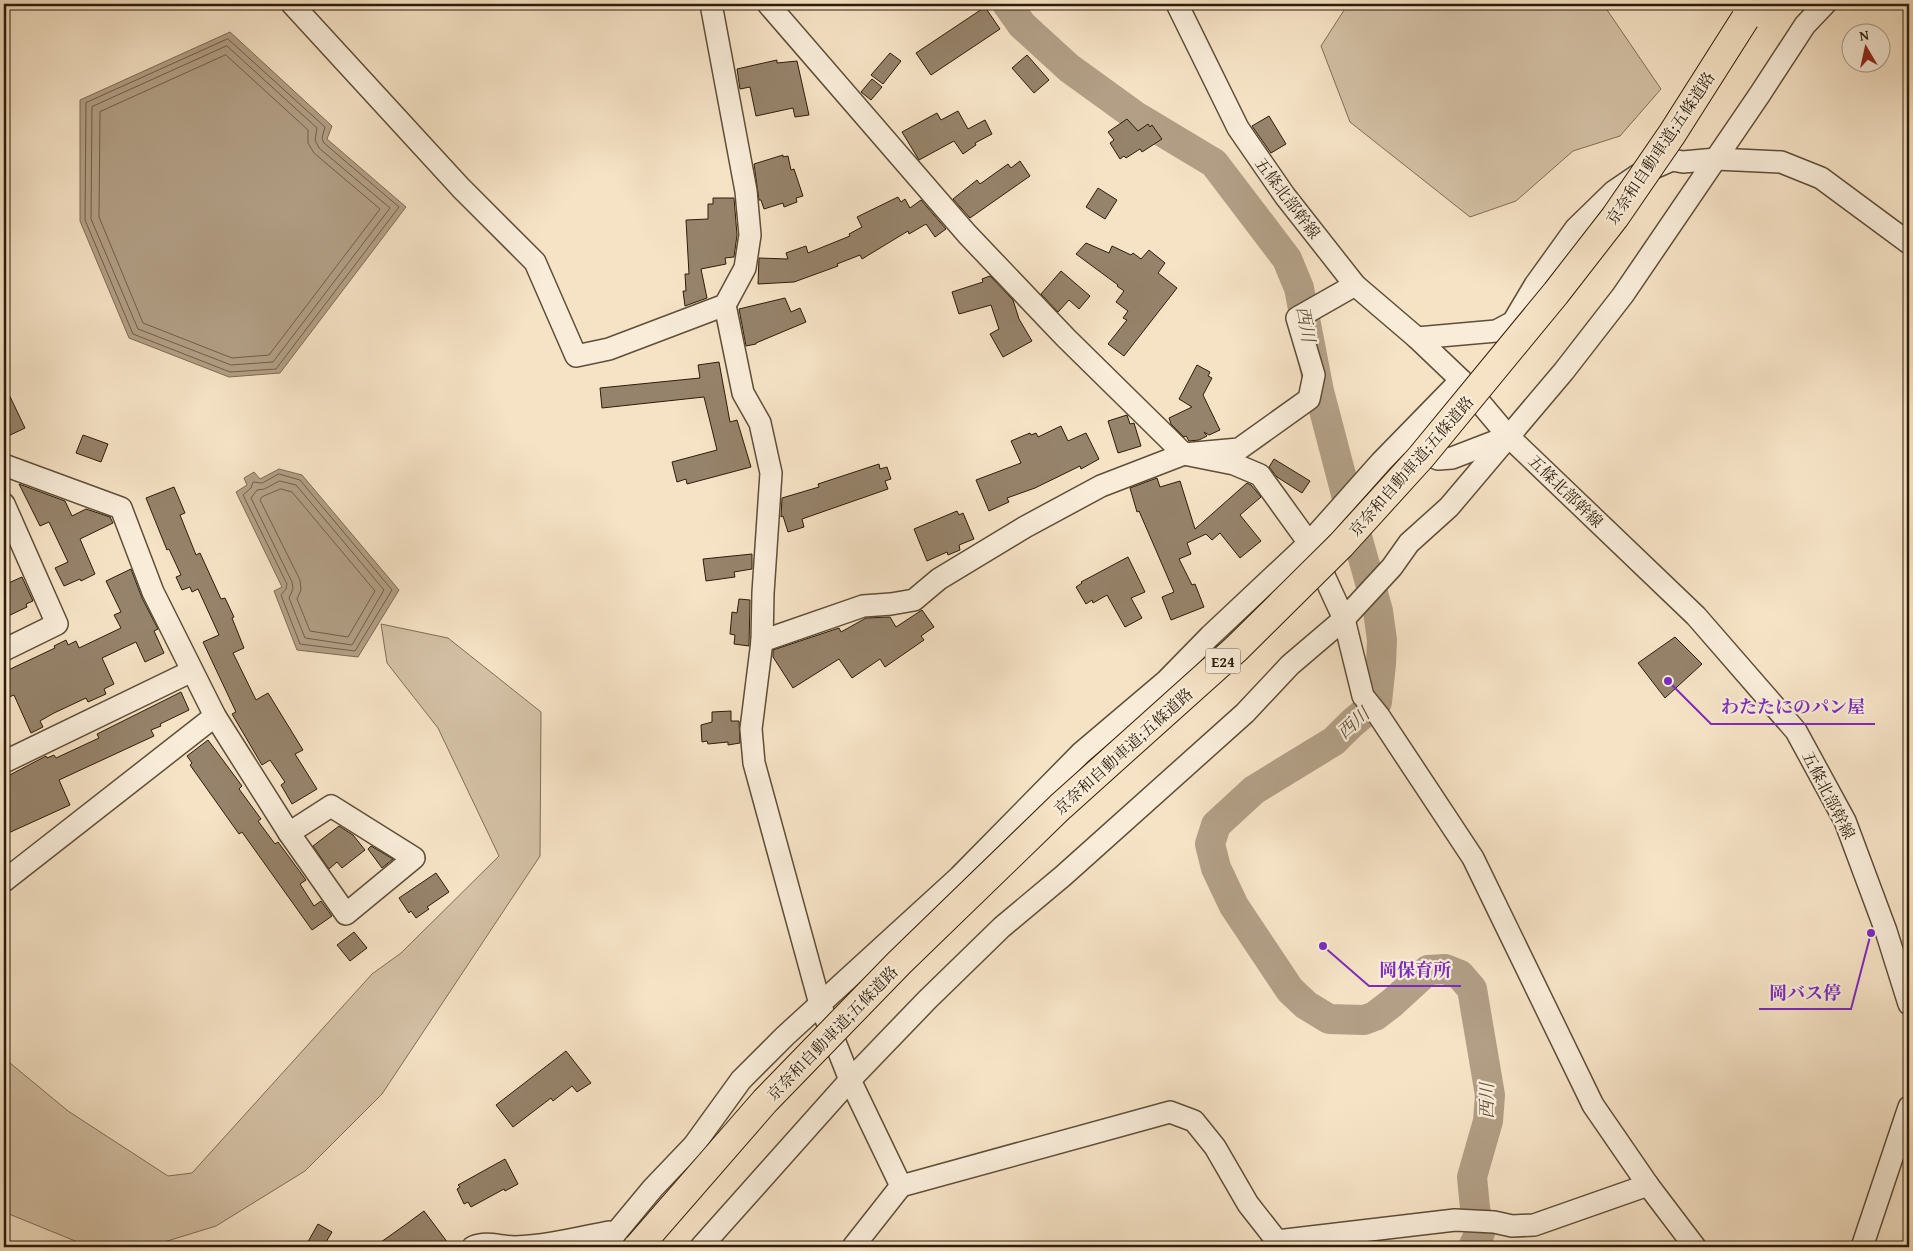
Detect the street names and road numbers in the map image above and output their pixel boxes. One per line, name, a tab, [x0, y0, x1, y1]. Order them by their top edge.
street label: 京奈和自動車道;五條道路	[1600, 67, 1720, 229]
street label: 五條北部幹線	[1250, 152, 1326, 244]
street label: 京奈和自動車道;五條道路	[1343, 390, 1479, 542]
street label: 五條北部幹線	[1523, 449, 1609, 533]
road number: E24	[1206, 648, 1240, 674]
street label: 京奈和自動車道;五條道路	[1048, 682, 1198, 820]
street label: 五條北部幹線	[1797, 747, 1861, 843]
street label: 京奈和自動車道;五條道路	[761, 960, 903, 1106]

